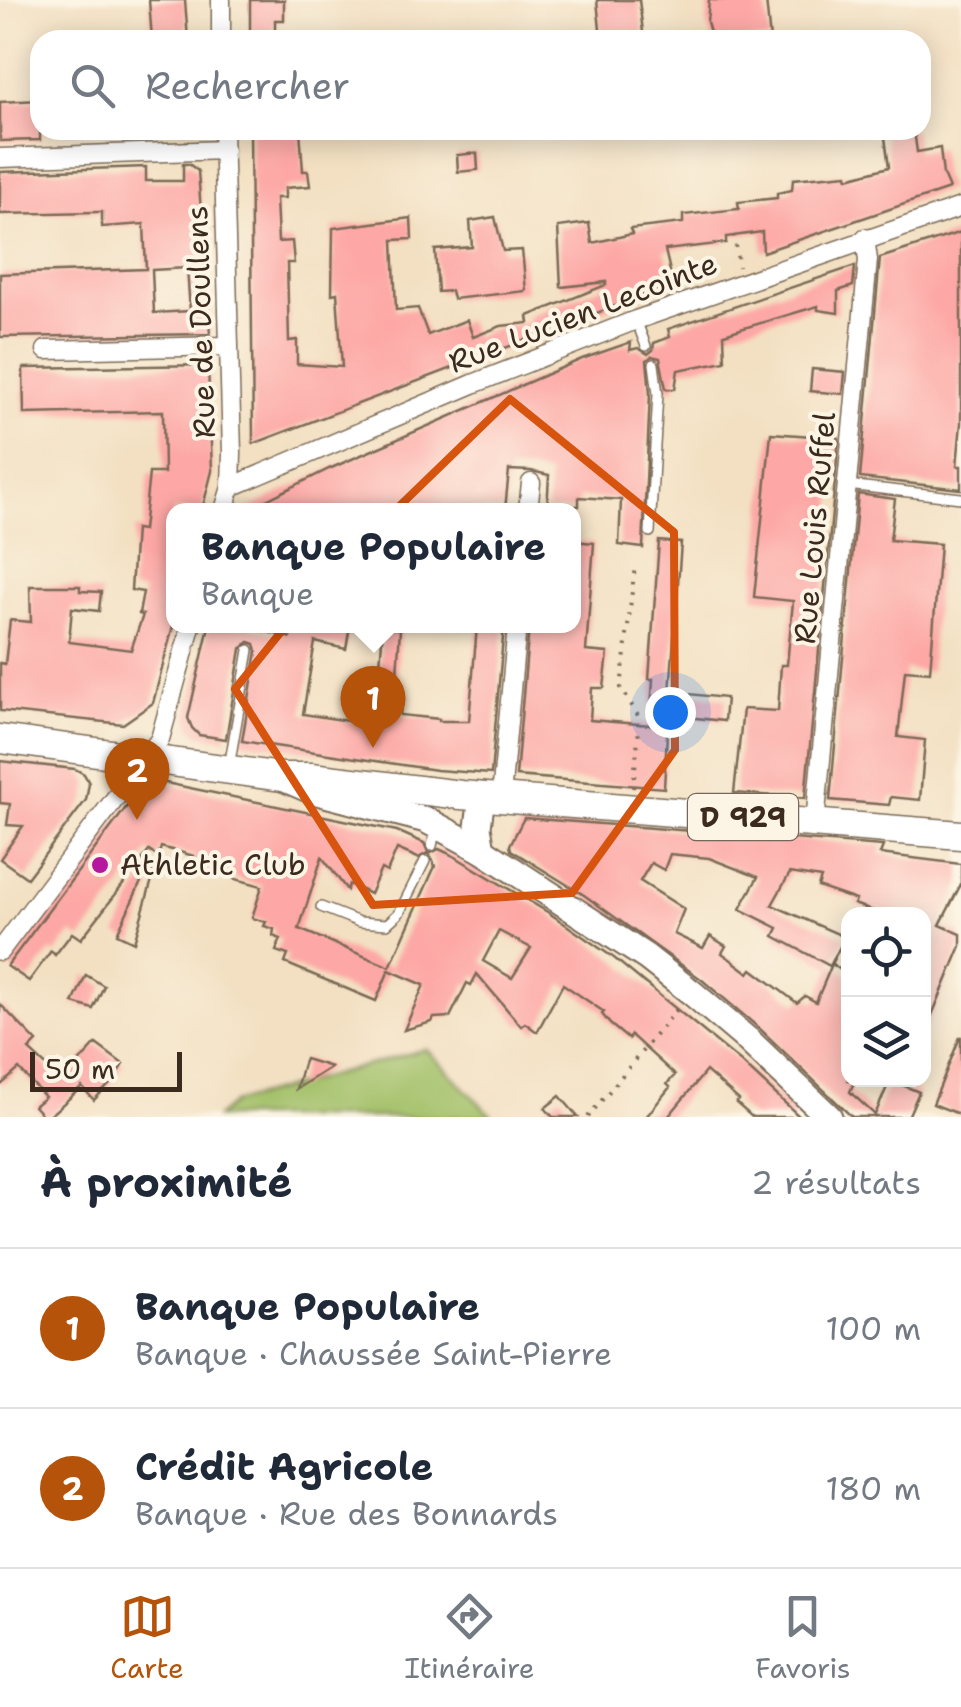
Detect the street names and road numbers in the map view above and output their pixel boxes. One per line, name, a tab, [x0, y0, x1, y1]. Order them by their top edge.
street label: Rue de Doullens	[176, 205, 225, 439]
street label: Rue Lucien Lecointe	[443, 242, 723, 383]
street label: Rue Louis Ruffel	[784, 410, 845, 646]
road number: D 929	[688, 794, 798, 840]

